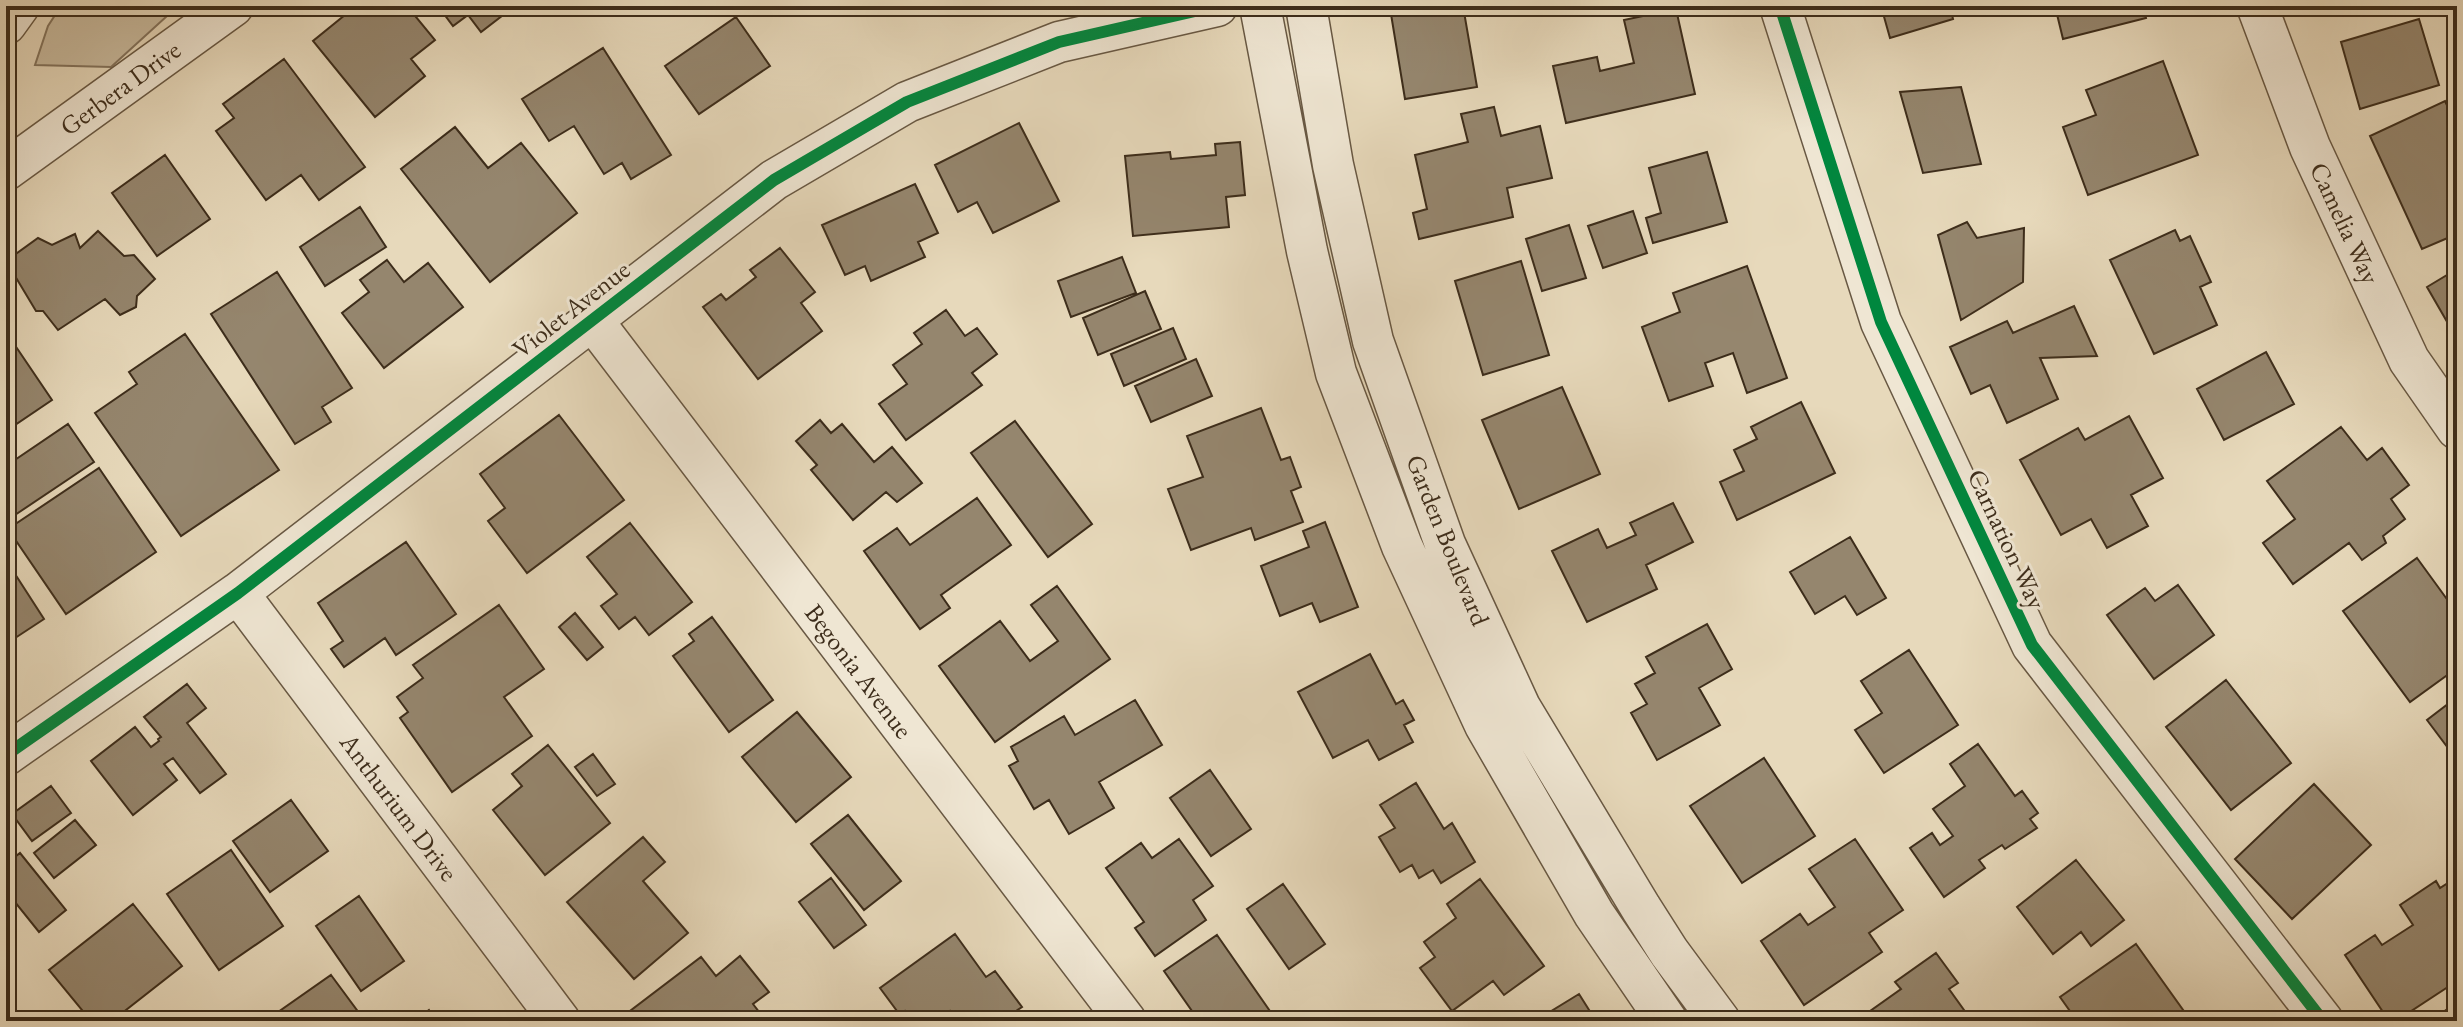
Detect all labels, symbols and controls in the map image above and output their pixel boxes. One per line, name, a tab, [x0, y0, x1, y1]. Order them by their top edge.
street label: Gerbera Drive	[53, 33, 187, 143]
street label: Camelia Way	[2302, 157, 2388, 290]
street label: Violet Avenue	[505, 252, 637, 366]
street label: Garden Boulevard	[1398, 449, 1498, 631]
street label: Carnation Way	[1960, 464, 2055, 615]
street label: Begonia Avenue	[797, 597, 921, 745]
street label: Anthurium Drive	[332, 725, 466, 888]

